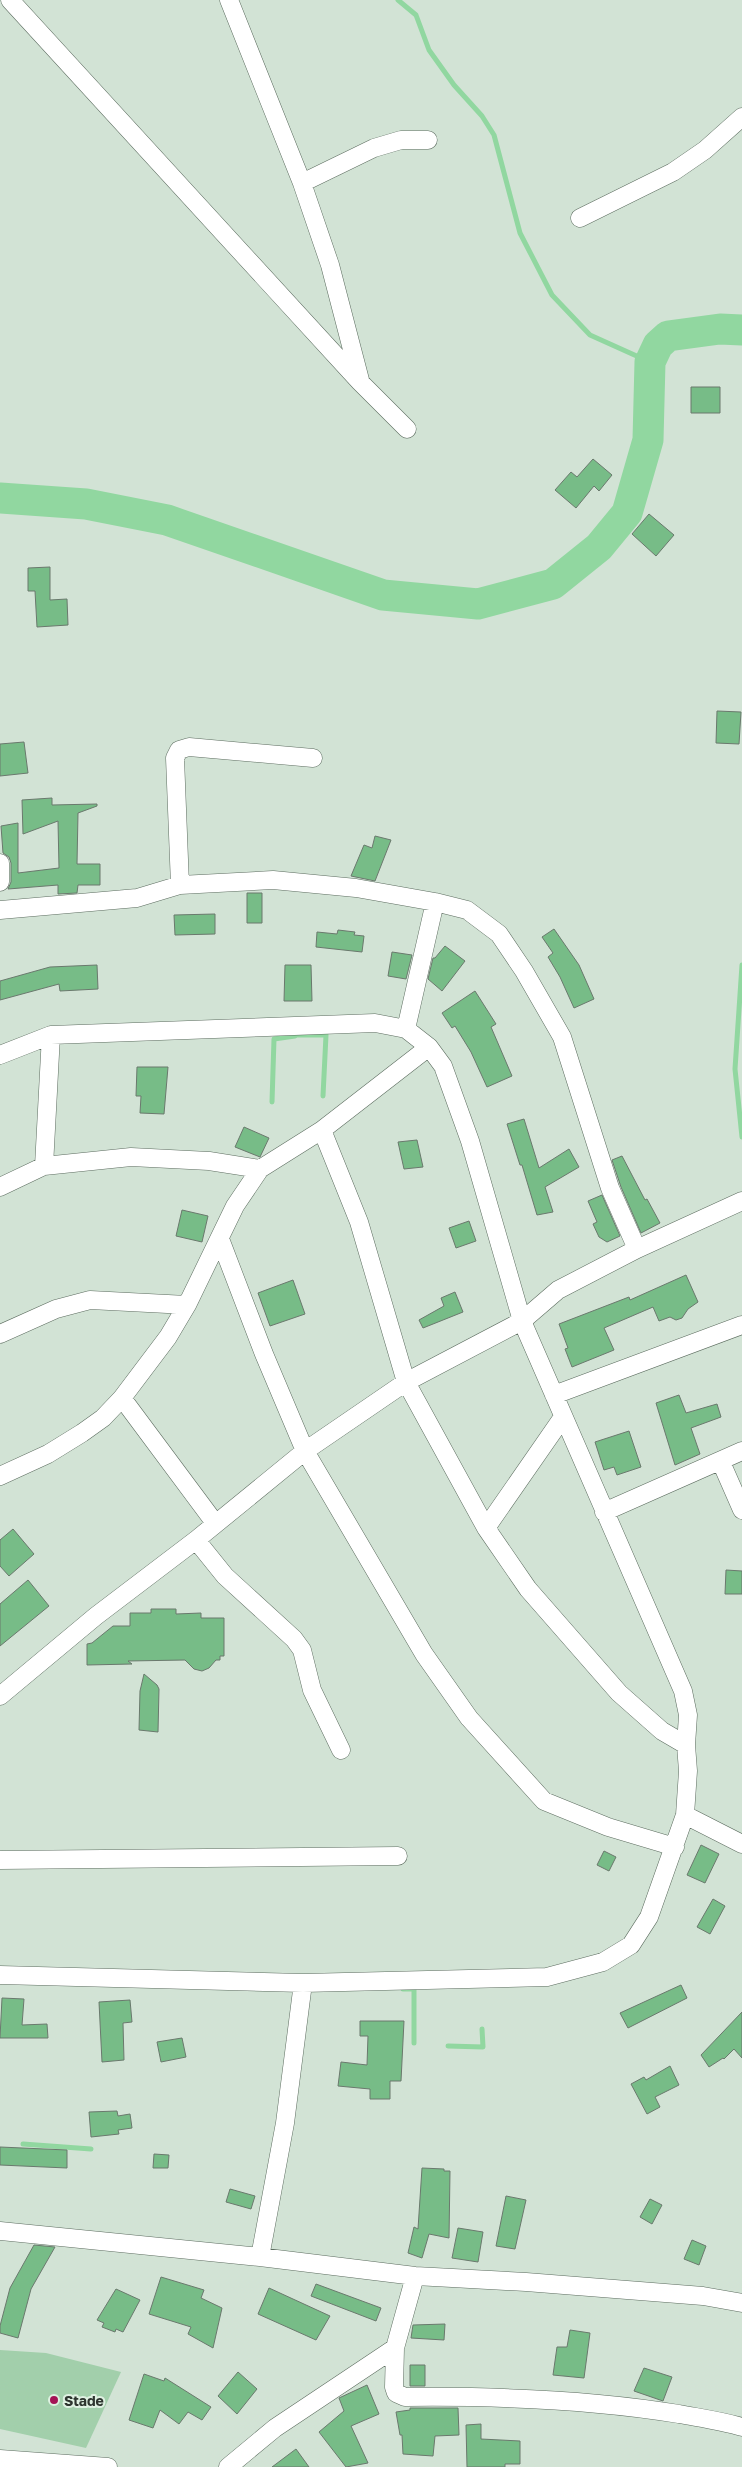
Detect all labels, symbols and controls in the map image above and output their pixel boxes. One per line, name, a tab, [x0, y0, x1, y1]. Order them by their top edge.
place label: Stade	[64, 2392, 104, 2409]
marker: Stade	[48, 2394, 60, 2406]

